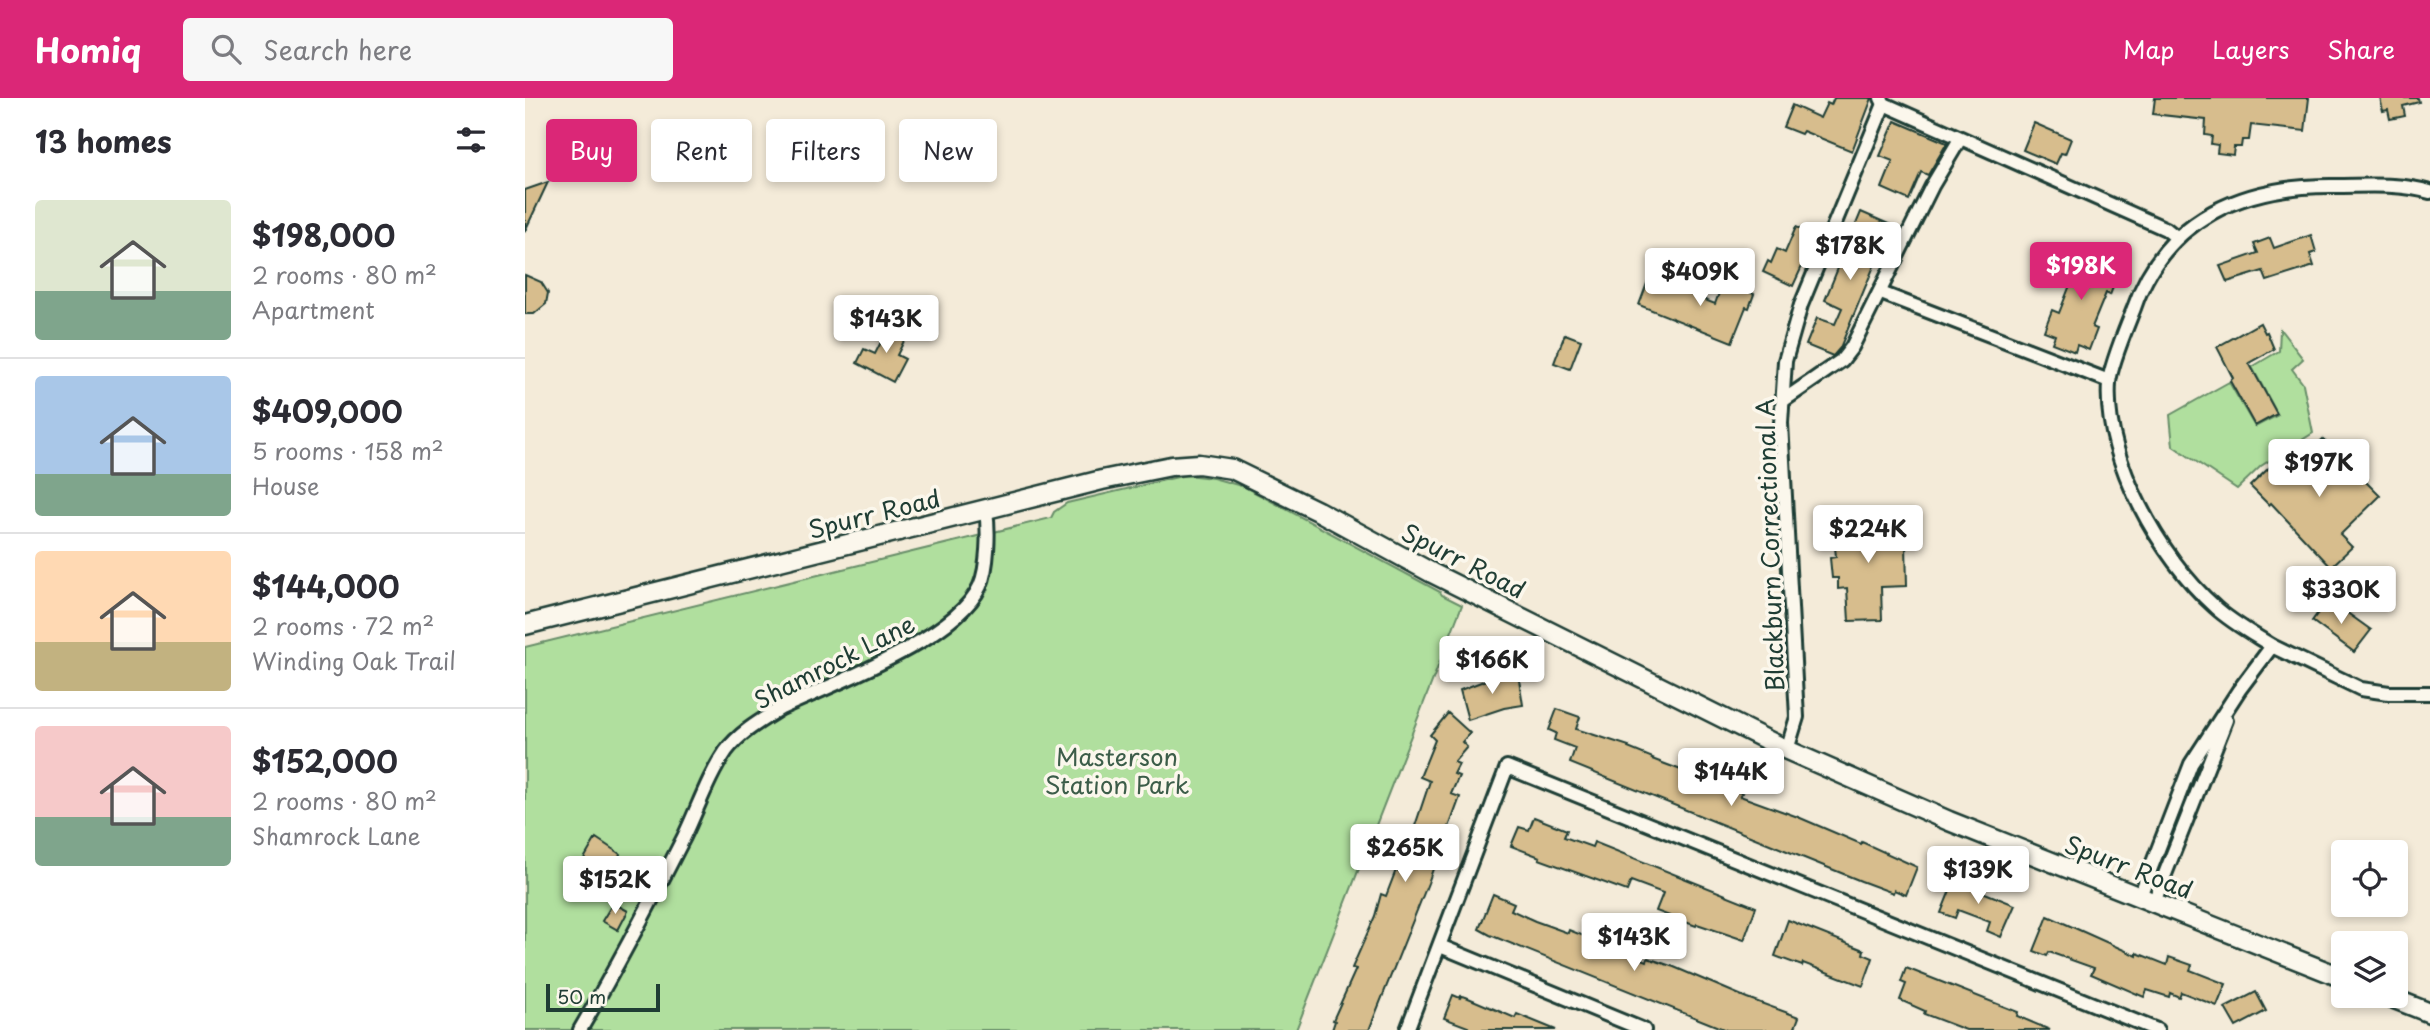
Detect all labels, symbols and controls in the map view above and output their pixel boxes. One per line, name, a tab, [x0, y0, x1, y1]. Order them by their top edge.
search box	[183, 18, 673, 81]
text: Homiq	[35, 24, 141, 74]
icon: search	[207, 30, 245, 68]
text: Search here	[263, 30, 412, 69]
text: Map	[2123, 31, 2174, 67]
text: Layers	[2212, 31, 2289, 67]
text: Share	[2327, 31, 2395, 67]
text: 13 homes	[35, 118, 172, 163]
chip: Buy	[546, 119, 637, 182]
chip: Rent	[651, 119, 752, 182]
chip: Filters	[766, 119, 885, 182]
chip: New	[899, 119, 997, 182]
icon: filters	[452, 121, 490, 159]
text: $198,000	[252, 212, 395, 257]
pin: $178K	[1801, 222, 1899, 282]
text: $178K	[1815, 227, 1885, 262]
icon: home	[91, 228, 175, 312]
pin: $198K	[2032, 242, 2130, 302]
text: $198K	[2046, 247, 2116, 282]
pin: $409K	[1651, 248, 1749, 308]
text: $409K	[1661, 253, 1739, 288]
text: 2 rooms · 80 m²	[252, 257, 437, 292]
text: Apartment	[252, 292, 375, 327]
pin: $143K	[837, 296, 935, 355]
text: $143K	[850, 300, 922, 335]
text: $409,000	[252, 388, 403, 433]
street label: Blackburn Correctional A	[1746, 398, 1792, 692]
icon: home	[91, 404, 175, 488]
text: 5 rooms · 158 m²	[252, 433, 444, 468]
pin: $197K	[2270, 440, 2368, 499]
text: $197K	[2284, 444, 2354, 479]
text: House	[252, 468, 319, 503]
street label: Spurr Road	[804, 479, 944, 547]
pin: $224K	[1819, 505, 1917, 565]
text: $224K	[1829, 510, 1907, 545]
street label: Spurr Road	[1396, 513, 1532, 607]
text: $144,000	[252, 563, 400, 608]
pin: $330K	[2292, 566, 2390, 626]
text: $330K	[2302, 571, 2380, 606]
icon: home	[91, 579, 175, 663]
street label: Shamrock Lane	[747, 605, 921, 717]
text: 2 rooms · 72 m²	[252, 608, 434, 643]
pin: $166K	[1443, 636, 1541, 696]
text: $166K	[1455, 641, 1529, 676]
text: Winding Oak Trail	[252, 643, 456, 678]
text: $152,000	[252, 738, 398, 783]
park label: Masterson Station Park	[1045, 738, 1189, 802]
pin: $144K	[1682, 748, 1780, 808]
text: $144K	[1694, 753, 1768, 788]
icon: home	[91, 754, 175, 838]
text: 2 rooms · 80 m²	[252, 783, 437, 818]
text: Shamrock Lane	[252, 818, 421, 853]
pin: $265K	[1356, 824, 1454, 884]
street label: Spurr Road	[2060, 825, 2198, 907]
text: $265K	[1366, 829, 1444, 864]
map controls	[2331, 840, 2408, 1008]
button: locate	[2331, 840, 2408, 917]
pin: $139K	[1929, 846, 2027, 906]
text: $139K	[1943, 851, 2013, 886]
pin: $152K	[566, 856, 664, 916]
text: $152K	[579, 861, 651, 896]
pin: $143K	[1585, 914, 1683, 973]
text: $143K	[1598, 918, 1670, 953]
button: layers	[2331, 931, 2408, 1008]
scale bar	[546, 981, 660, 1013]
text: 50 m	[557, 982, 606, 1010]

